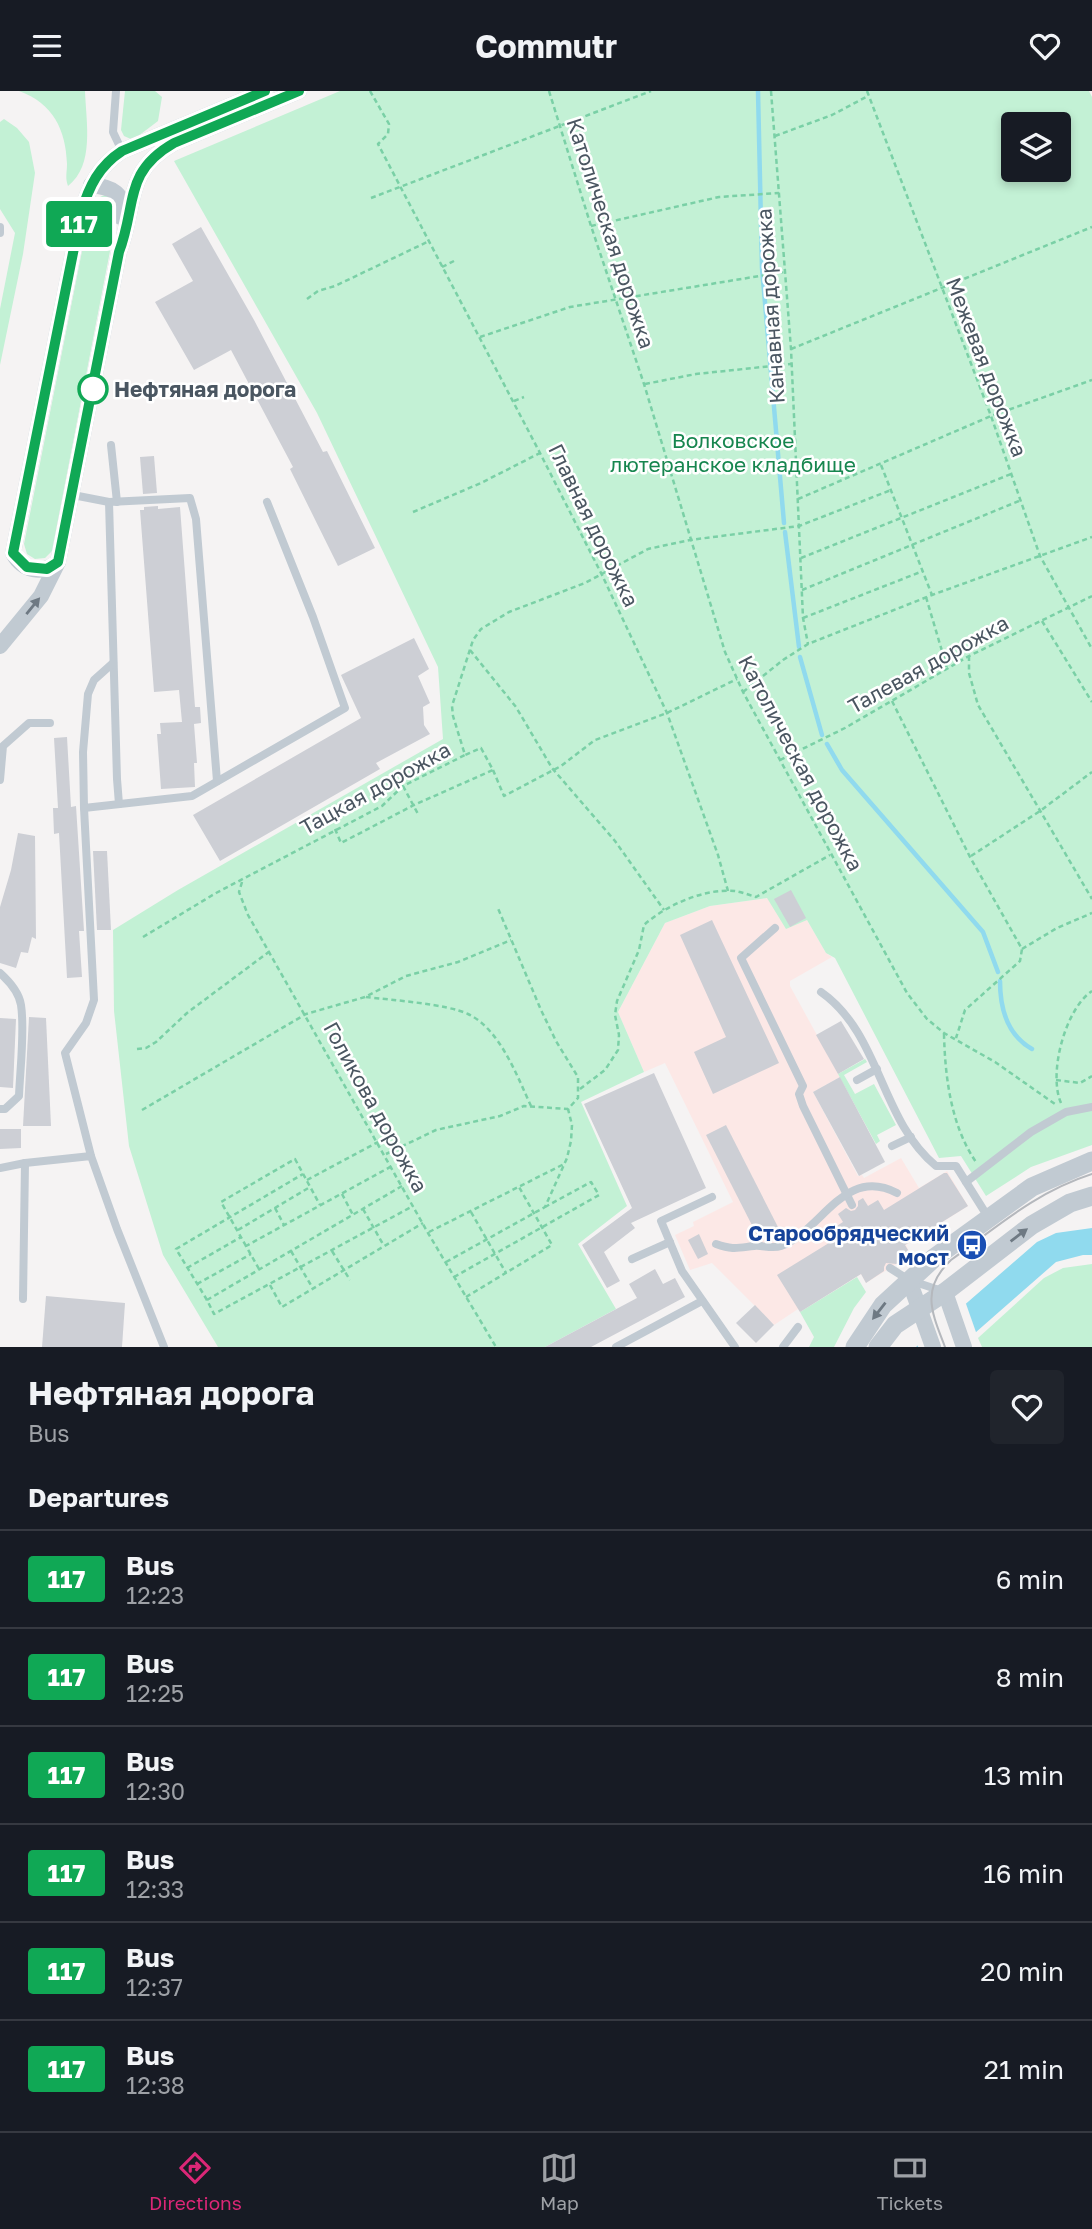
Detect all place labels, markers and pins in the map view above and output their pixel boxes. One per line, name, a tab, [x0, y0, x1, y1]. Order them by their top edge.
marker: Нефтяная дорога	[78, 374, 108, 404]
place label: Нефтяная дорога	[114, 376, 296, 402]
place label: Старообрядческий мост	[748, 1220, 949, 1270]
bus stop icon: Старообрядческий мост	[955, 1228, 989, 1262]

